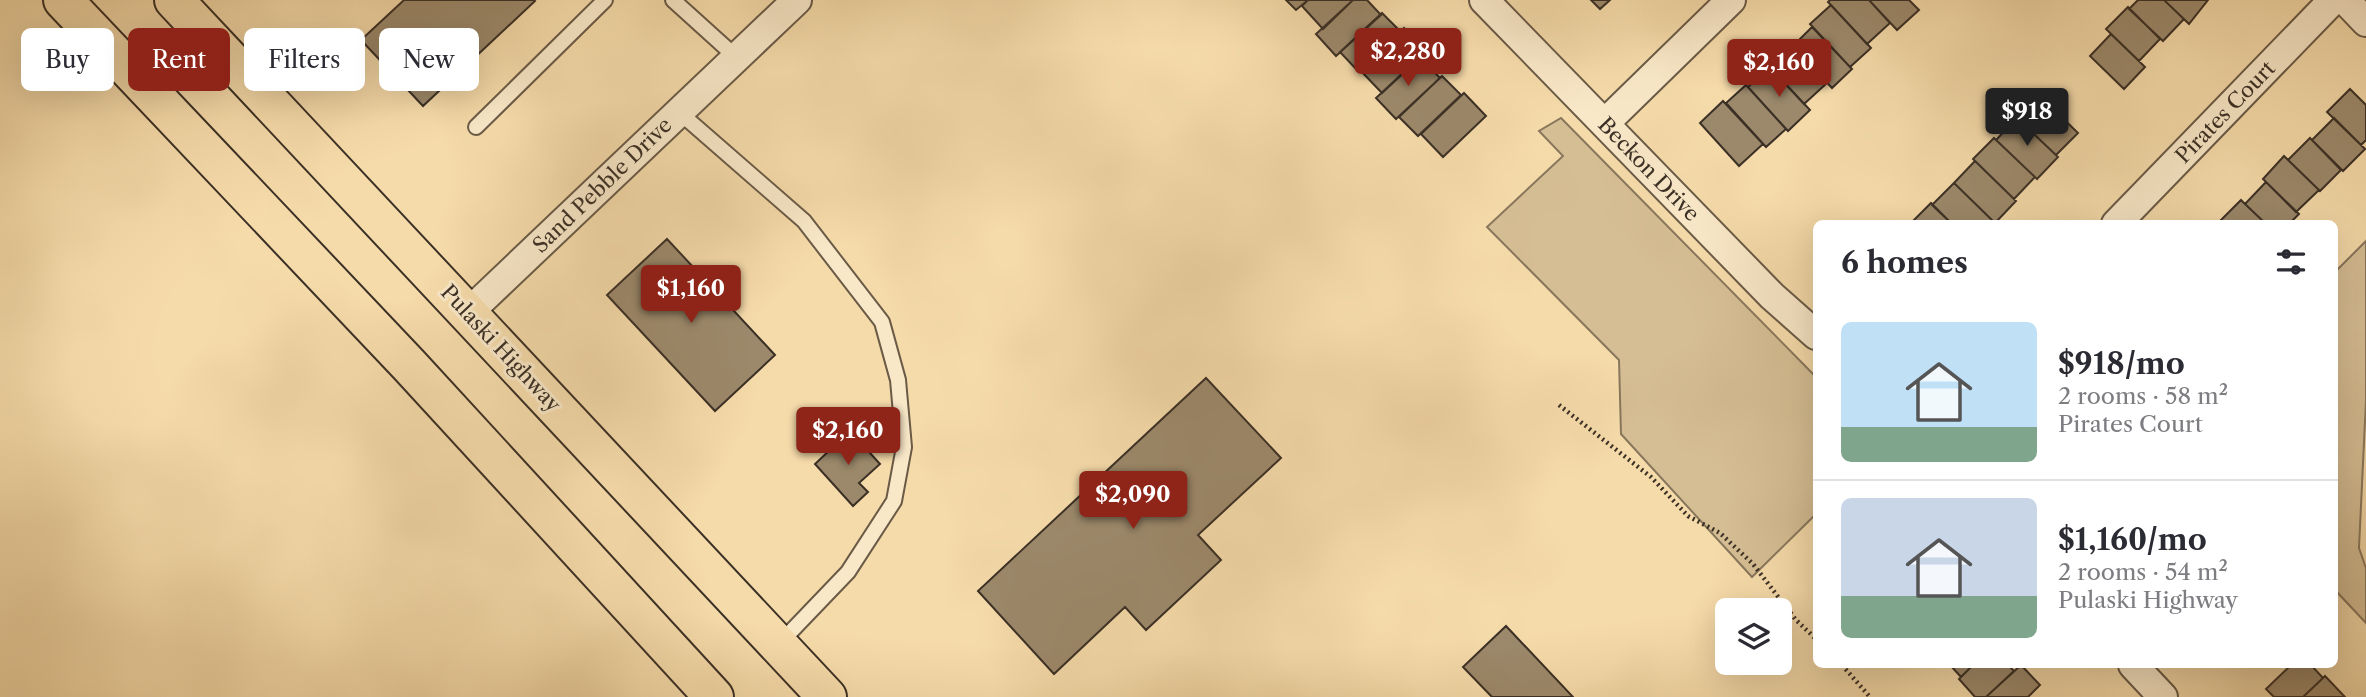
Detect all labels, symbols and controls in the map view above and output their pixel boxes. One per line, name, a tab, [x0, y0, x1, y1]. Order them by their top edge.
chip: Buy	[21, 28, 114, 91]
chip: Rent	[128, 28, 230, 91]
chip: Filters	[244, 28, 365, 91]
chip: New	[379, 28, 479, 91]
pin: $2,280	[1351, 28, 1465, 88]
text: $2,280	[1370, 37, 1446, 65]
pin: $2,160	[1722, 40, 1836, 99]
text: $2,160	[1743, 48, 1815, 76]
street label: Pirates Court	[2170, 55, 2280, 168]
pin: $918	[1986, 88, 2068, 148]
text: $918	[2001, 97, 2053, 125]
street label: Sand Pebble Drive	[527, 112, 677, 258]
street label: Beckon Drive	[1593, 112, 1705, 226]
icon: filters	[2272, 243, 2310, 281]
text: 6 homes	[1841, 244, 1968, 281]
pin: $1,160	[634, 266, 748, 325]
text: $1,160	[657, 274, 725, 302]
street label: Pulaski Highway	[436, 279, 566, 417]
text: $918/mo	[2058, 345, 2185, 382]
icon: home	[1897, 350, 1981, 434]
text: 2 rooms · 58 m²	[2058, 382, 2228, 410]
pin: $2,160	[791, 407, 905, 467]
text: Pirates Court	[2058, 410, 2203, 438]
text: $2,160	[812, 416, 884, 444]
pin: $2,090	[1076, 472, 1190, 531]
text: $2,090	[1095, 480, 1171, 508]
text: $1,160/mo	[2058, 521, 2207, 558]
icon: home	[1897, 526, 1981, 610]
text: 2 rooms · 54 m²	[2058, 558, 2228, 586]
text: Pulaski Highway	[2058, 586, 2238, 614]
map controls	[1715, 598, 1792, 675]
button: layers	[1715, 598, 1792, 675]

